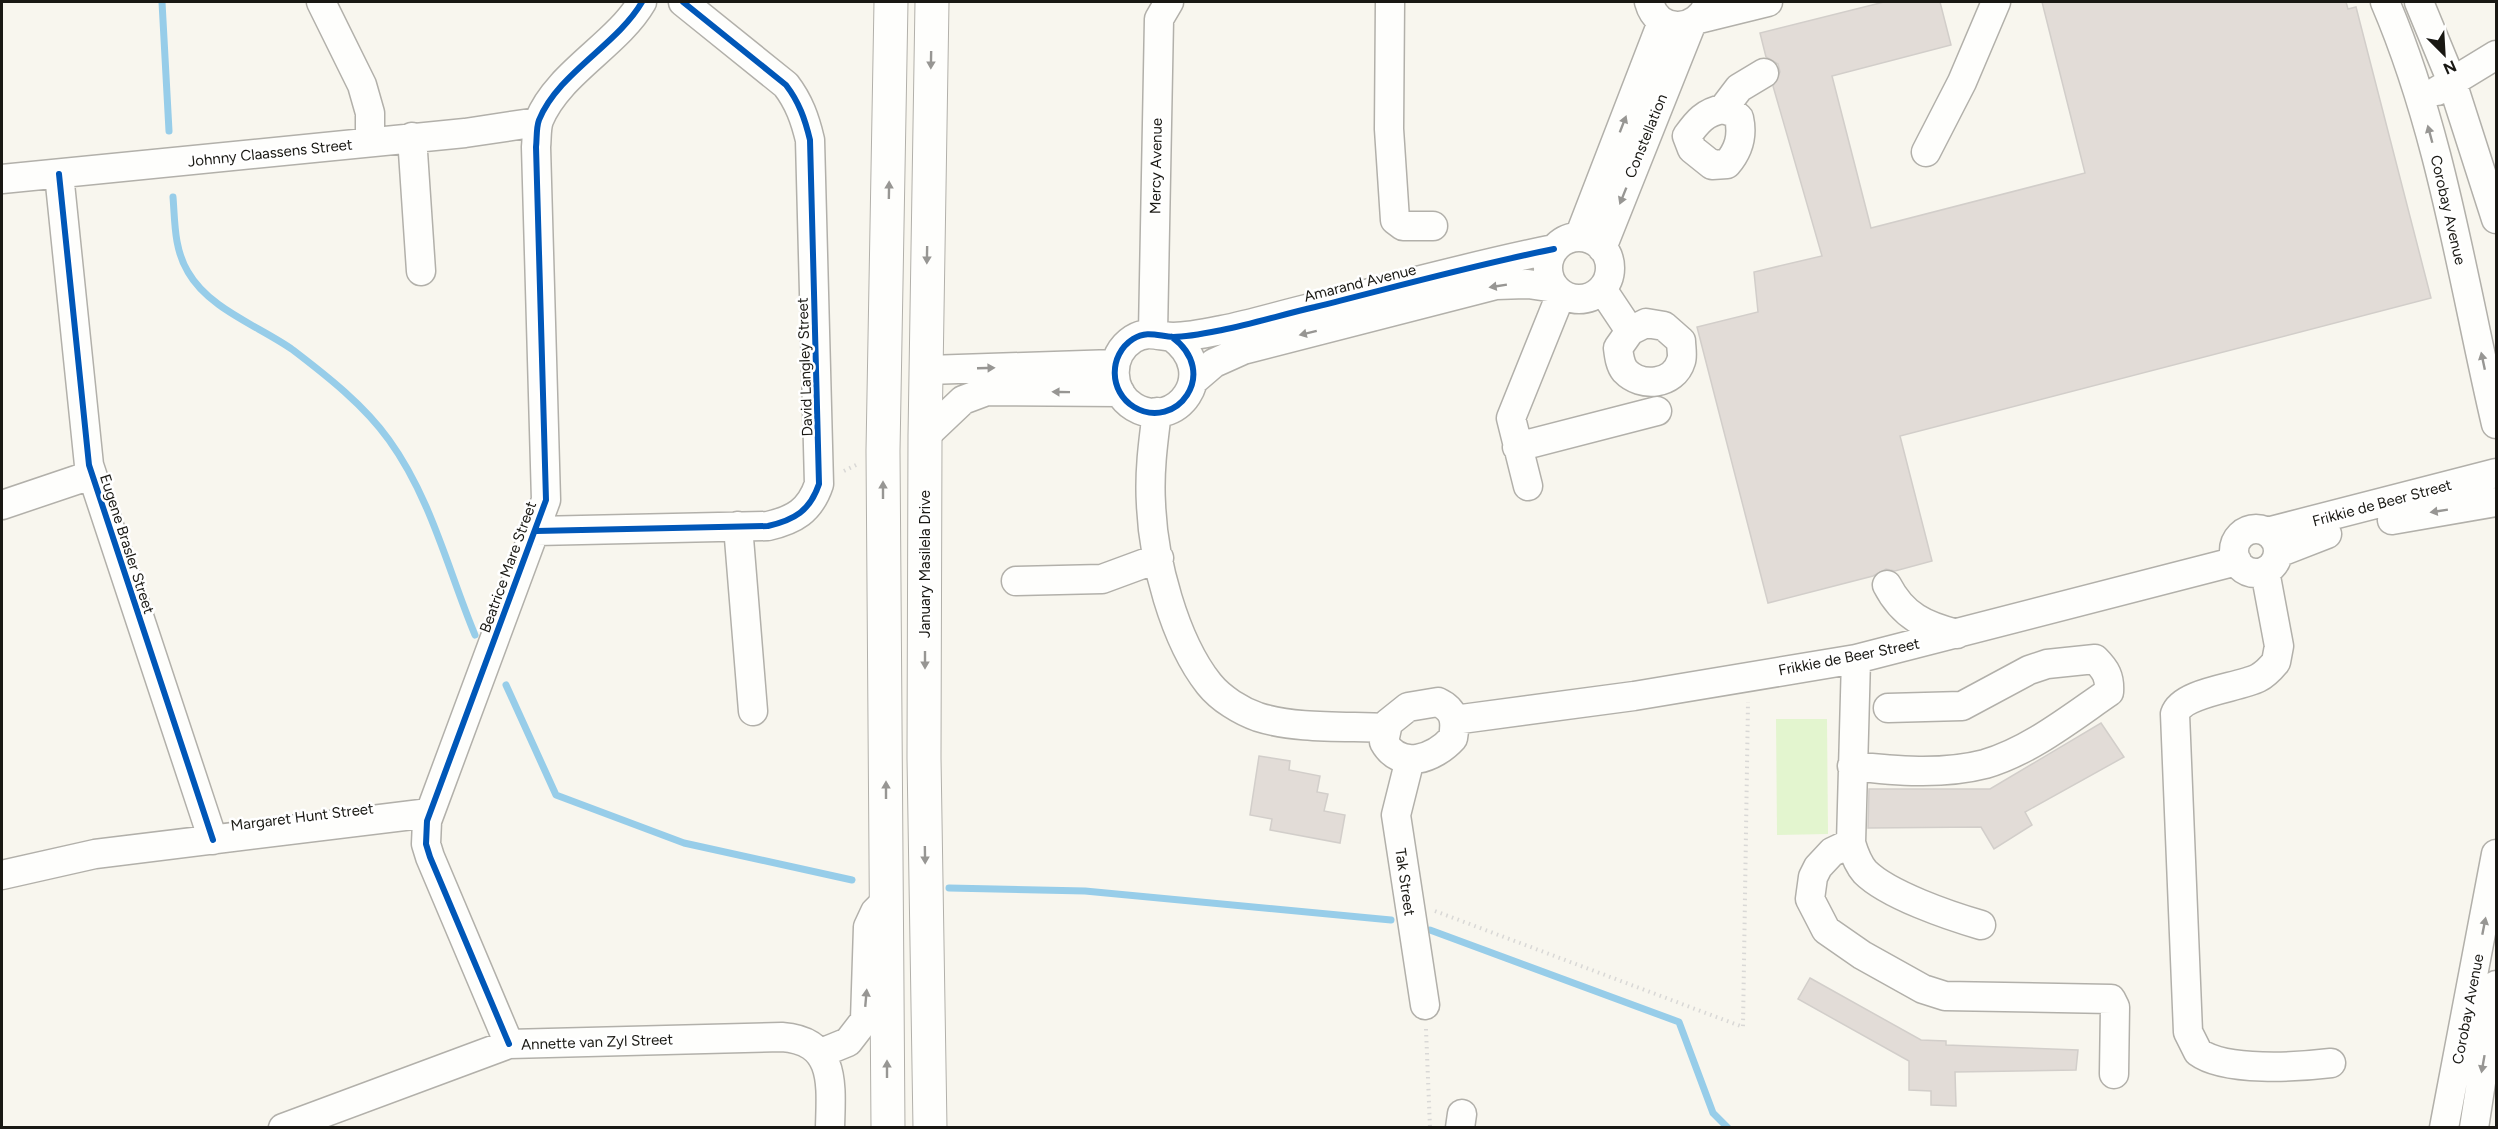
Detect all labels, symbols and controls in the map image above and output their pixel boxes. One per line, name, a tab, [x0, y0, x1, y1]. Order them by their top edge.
north arrow	[2414, 24, 2474, 84]
one-way arrow	[926, 50, 935, 69]
text: N	[2440, 56, 2459, 78]
street label: Constellation	[1621, 91, 1671, 181]
one-way arrow	[1618, 115, 1628, 133]
street label: Mercy Avenue	[1146, 118, 1166, 214]
one-way arrow	[2424, 125, 2434, 144]
street label: Johnny Claassens Street	[187, 135, 354, 171]
street label: Corobay Avenue	[2427, 153, 2469, 267]
one-way arrow	[884, 181, 893, 200]
one-way arrow	[1618, 187, 1627, 205]
one-way arrow	[923, 245, 932, 264]
street label: Amarand Avenue	[1302, 260, 1418, 306]
one-way arrow	[1488, 282, 1507, 291]
street label: David Langley Street	[794, 297, 816, 437]
one-way arrow	[1299, 329, 1318, 339]
one-way arrow	[2478, 352, 2487, 371]
one-way arrow	[977, 364, 996, 373]
one-way arrow	[1052, 387, 1071, 397]
street label: Eugene Brasler Street	[96, 472, 158, 616]
street label: Frikkie de Beer Street	[2310, 476, 2454, 530]
one-way arrow	[878, 481, 888, 500]
street label: January Masilela Drive	[916, 490, 934, 638]
street label: Beatrice Mare Street	[476, 499, 540, 635]
one-way arrow	[2429, 506, 2448, 515]
street label: Frikkie de Beer Street	[1777, 634, 1921, 680]
one-way arrow	[920, 650, 929, 669]
one-way arrow	[881, 781, 891, 800]
street label: Margaret Hunt Street	[229, 799, 375, 835]
one-way arrow	[920, 845, 930, 864]
street label: Tak Street	[1391, 847, 1419, 917]
one-way arrow	[2480, 916, 2489, 935]
street label: Corobay Avenue	[2448, 952, 2488, 1066]
one-way arrow	[862, 988, 871, 1007]
street label: Annette van Zyl Street	[521, 1030, 674, 1054]
one-way arrow	[2478, 1054, 2487, 1073]
one-way arrow	[882, 1060, 892, 1079]

